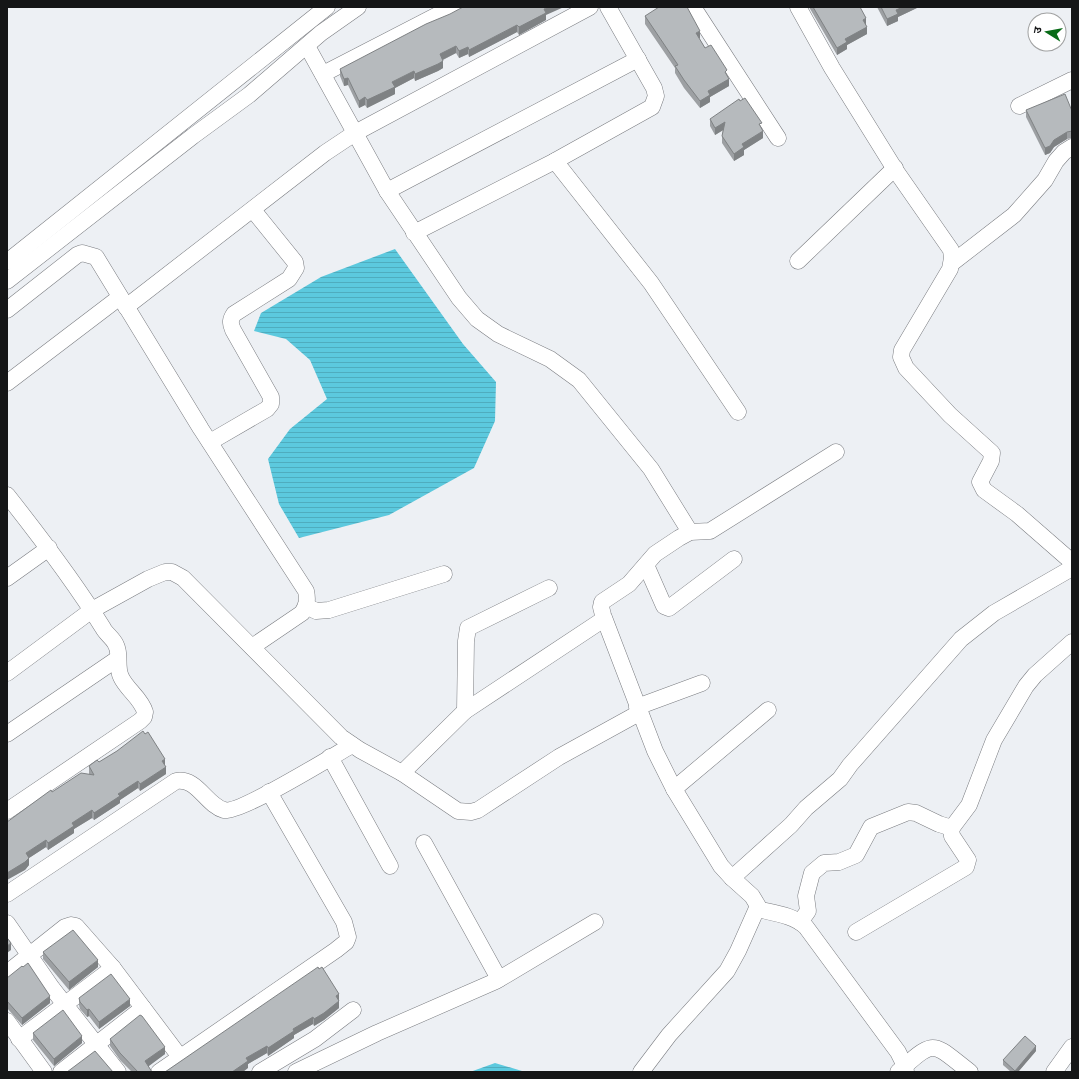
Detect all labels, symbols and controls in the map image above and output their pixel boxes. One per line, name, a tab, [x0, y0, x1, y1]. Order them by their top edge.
north arrow	[1027, 12, 1067, 52]
text: उ	[1031, 25, 1045, 35]

